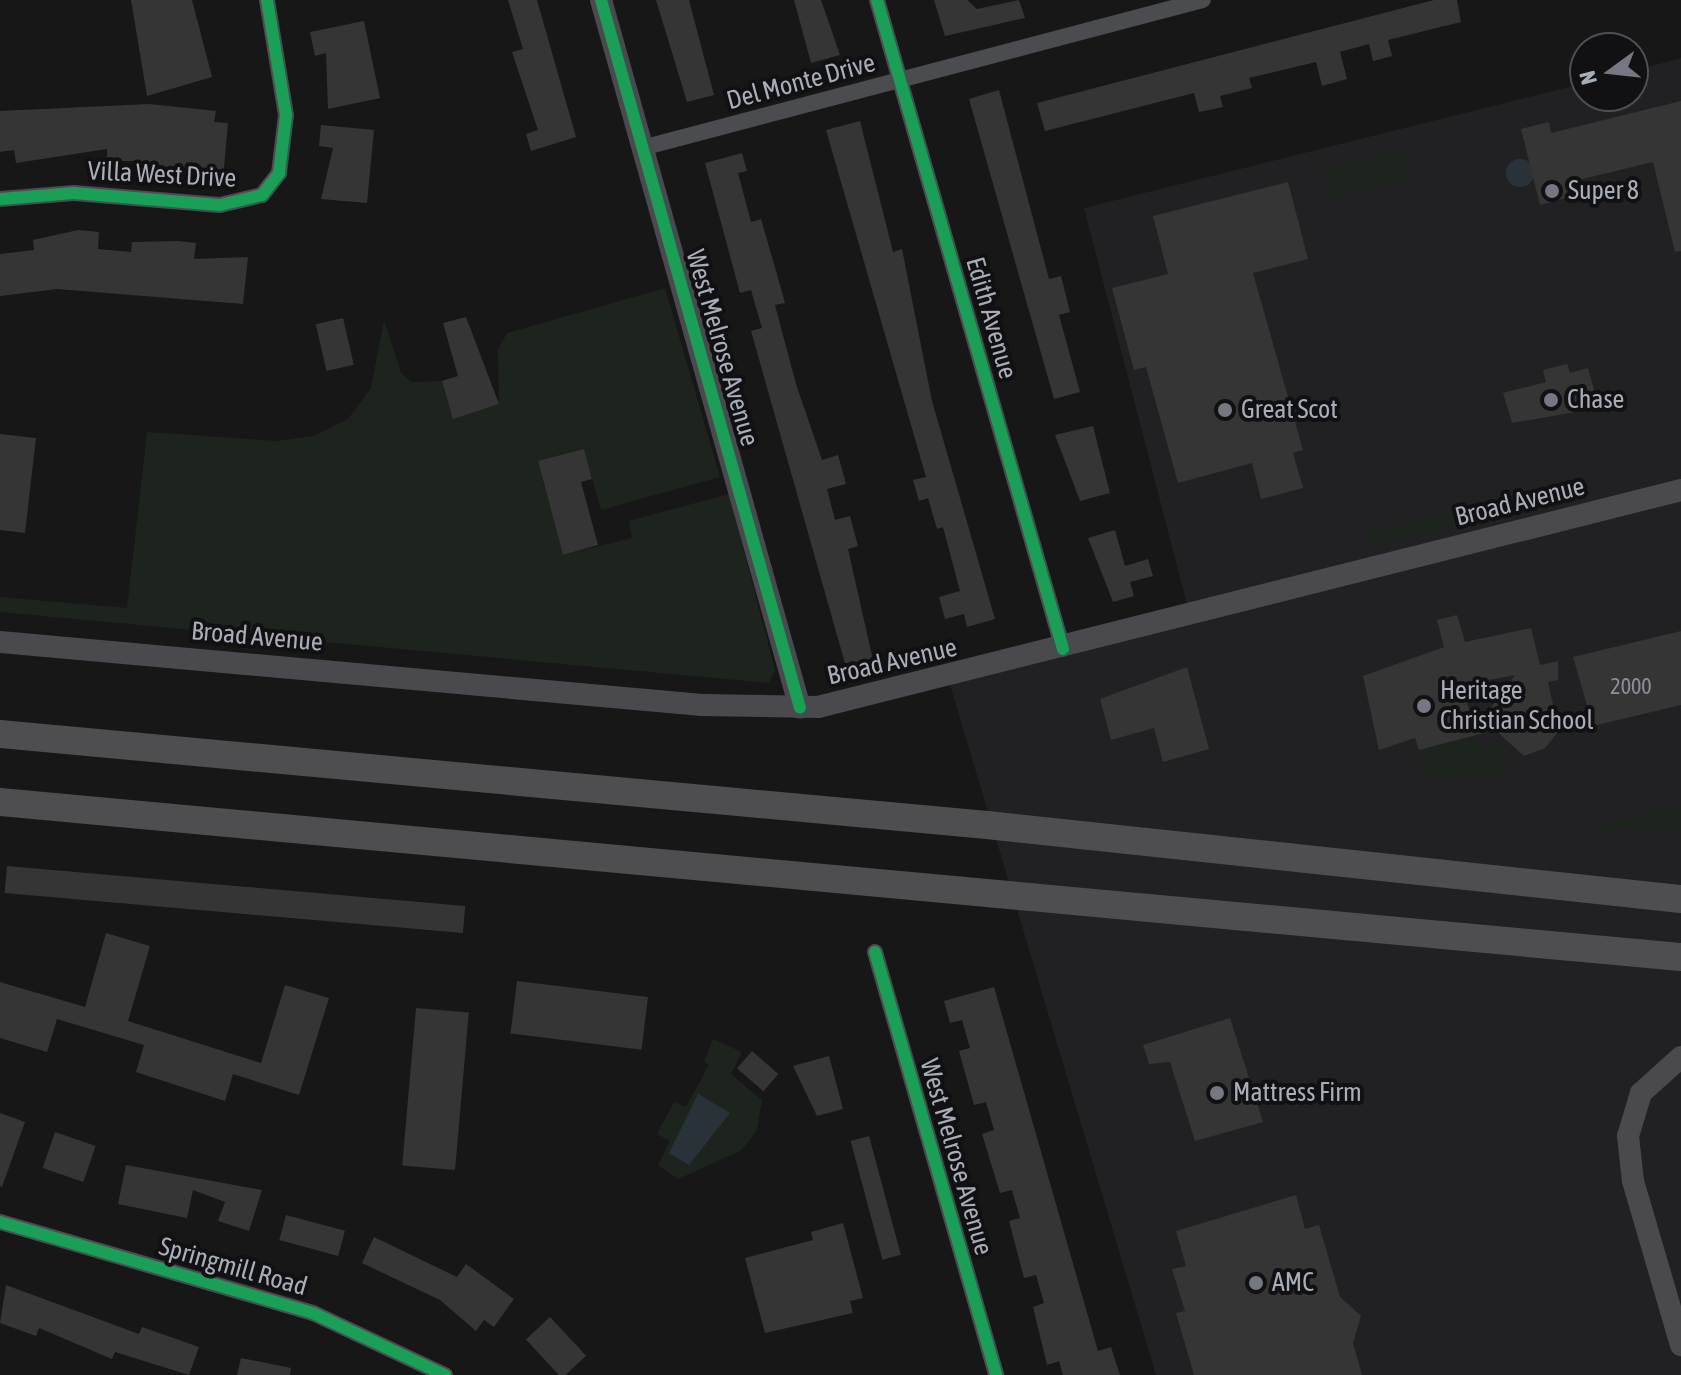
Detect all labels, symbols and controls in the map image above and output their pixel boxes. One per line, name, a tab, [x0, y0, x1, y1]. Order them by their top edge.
north arrow	[1569, 32, 1649, 112]
street label: Del Monte Drive	[723, 47, 879, 117]
text: N	[1574, 68, 1602, 87]
street label: Villa West Drive	[87, 156, 237, 194]
place label: Super 8	[1568, 175, 1639, 207]
marker: Super 8	[1543, 182, 1561, 200]
street label: West Melrose Avenue	[679, 246, 765, 450]
street label: Edith Avenue	[959, 254, 1023, 382]
place label: Chase	[1567, 384, 1624, 416]
marker: Chase	[1542, 391, 1560, 409]
place label: Great Scot	[1241, 394, 1338, 426]
marker: Great Scot	[1216, 401, 1234, 419]
street label: Broad Avenue	[1452, 471, 1588, 533]
street label: Broad Avenue	[190, 616, 324, 658]
street label: Broad Avenue	[824, 632, 960, 692]
house number: 2000	[1610, 674, 1652, 700]
place label: Heritage Christian School	[1440, 675, 1593, 736]
marker: Heritage Christian School	[1415, 697, 1433, 715]
street label: West Melrose Avenue	[913, 1055, 999, 1259]
place label: Mattress Firm	[1233, 1077, 1362, 1109]
marker: Mattress Firm	[1208, 1084, 1226, 1102]
street label: Springmill Road	[155, 1231, 311, 1303]
place label: AMC	[1272, 1267, 1314, 1299]
marker: AMC	[1247, 1274, 1265, 1292]

